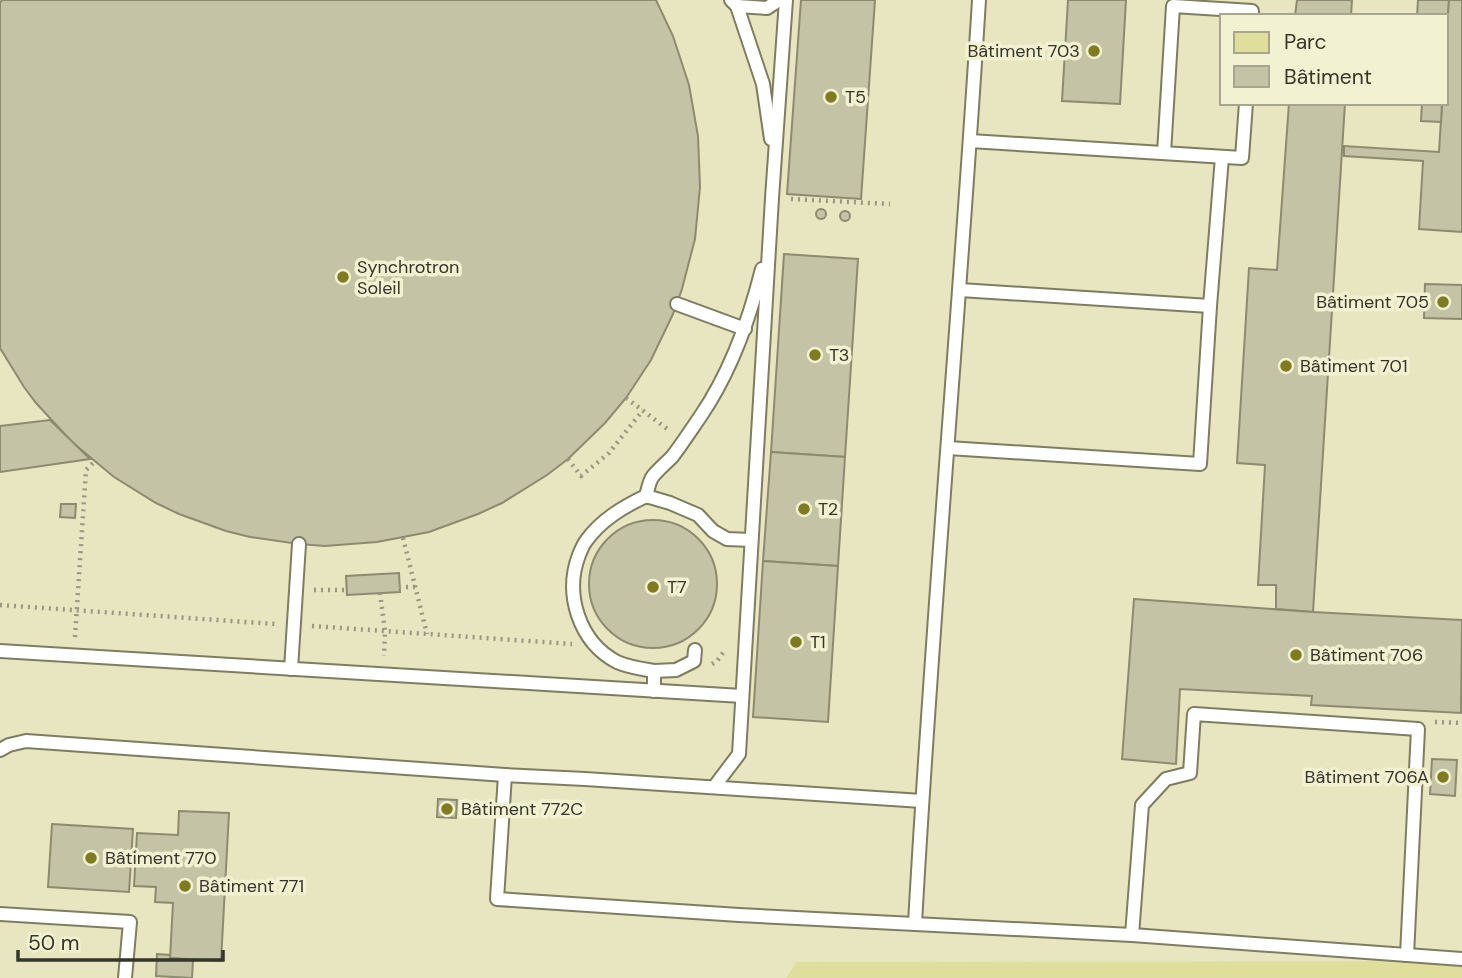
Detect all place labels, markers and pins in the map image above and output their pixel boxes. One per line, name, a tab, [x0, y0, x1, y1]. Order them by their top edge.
place label: Bâtiment 703	[967, 39, 1080, 63]
marker: Bâtiment 703	[1086, 43, 1102, 59]
place label: T5	[845, 85, 866, 109]
marker: T5	[823, 89, 839, 105]
place label: Synchrotron Soleil	[357, 255, 459, 300]
marker: Synchrotron Soleil	[335, 269, 351, 285]
place label: Bâtiment 705	[1316, 290, 1429, 314]
marker: Bâtiment 705	[1435, 294, 1451, 310]
place label: T3	[829, 343, 849, 367]
marker: T3	[807, 347, 823, 363]
place label: Bâtiment 701	[1300, 354, 1408, 378]
marker: Bâtiment 701	[1278, 358, 1294, 374]
place label: T2	[818, 497, 838, 521]
marker: T2	[796, 501, 812, 517]
place label: T7	[667, 575, 687, 599]
marker: T7	[645, 579, 661, 595]
place label: T1	[810, 630, 826, 654]
marker: T1	[788, 634, 804, 650]
place label: Bâtiment 706	[1310, 643, 1423, 667]
marker: Bâtiment 706	[1288, 647, 1304, 663]
place label: Bâtiment 706A	[1305, 765, 1429, 789]
marker: Bâtiment 706A	[1435, 769, 1451, 785]
place label: Bâtiment 772C	[461, 797, 583, 821]
marker: Bâtiment 772C	[439, 801, 455, 817]
place label: Bâtiment 770	[105, 846, 217, 870]
marker: Bâtiment 770	[83, 850, 99, 866]
place label: Bâtiment 771	[199, 874, 304, 898]
marker: Bâtiment 771	[177, 878, 193, 894]

